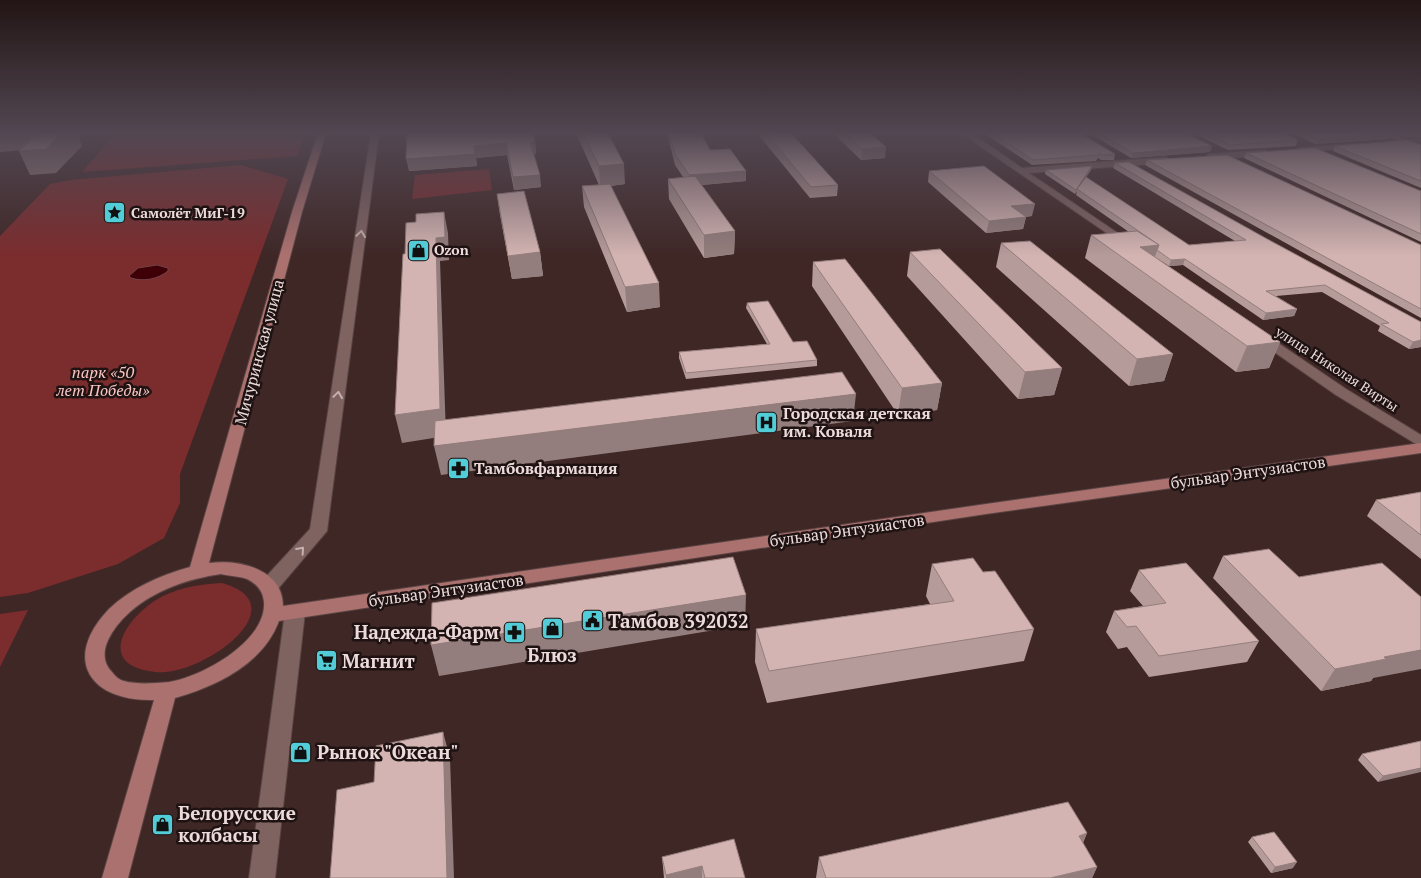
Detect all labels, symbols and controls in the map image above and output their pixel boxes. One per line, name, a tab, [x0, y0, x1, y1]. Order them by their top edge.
place icon: Самолёт МиГ-19	[103, 201, 127, 225]
place label: Самолёт МиГ-19	[131, 203, 245, 222]
one-way arrow	[355, 230, 366, 238]
shop icon: Ozon	[406, 238, 430, 262]
place label: Ozon	[434, 240, 469, 259]
street label: Мичуринская улица	[229, 277, 289, 427]
street label: улица Николая Вирты	[1271, 321, 1403, 416]
park label: парк «50 лет Победы»	[55, 361, 150, 401]
one-way arrow	[332, 391, 342, 399]
place label: Городская детская им. Коваля	[783, 402, 931, 442]
hospital icon: Городская детская им. Коваля	[755, 410, 779, 434]
street label: бульвар Энтузиастов	[1169, 450, 1327, 494]
pharmacy icon: Тамбовфармация	[446, 456, 470, 480]
place label: Тамбовфармация	[474, 457, 618, 479]
street label: бульвар Энтузиастов	[768, 508, 926, 552]
one-way arrow	[295, 546, 304, 555]
street label: бульвар Энтузиастов	[367, 568, 525, 612]
place label: Тамбов 392032	[608, 608, 749, 633]
public building icon: Тамбов 392032	[580, 609, 604, 633]
shop icon: Блюз	[540, 617, 564, 641]
place label: Надежда-Фарм	[354, 619, 499, 644]
pharmacy icon: Надежда-Фарм	[503, 620, 527, 644]
place label: Блюз	[527, 642, 577, 667]
place label: Магнит	[342, 648, 415, 673]
supermarket icon: Магнит	[314, 649, 338, 673]
place label: Рынок "Океан"	[317, 739, 458, 764]
shop icon: Рынок "Океан"	[289, 740, 313, 764]
place label: Белорусские колбасы	[178, 800, 296, 847]
shop icon: Белорусские колбасы	[150, 812, 174, 836]

